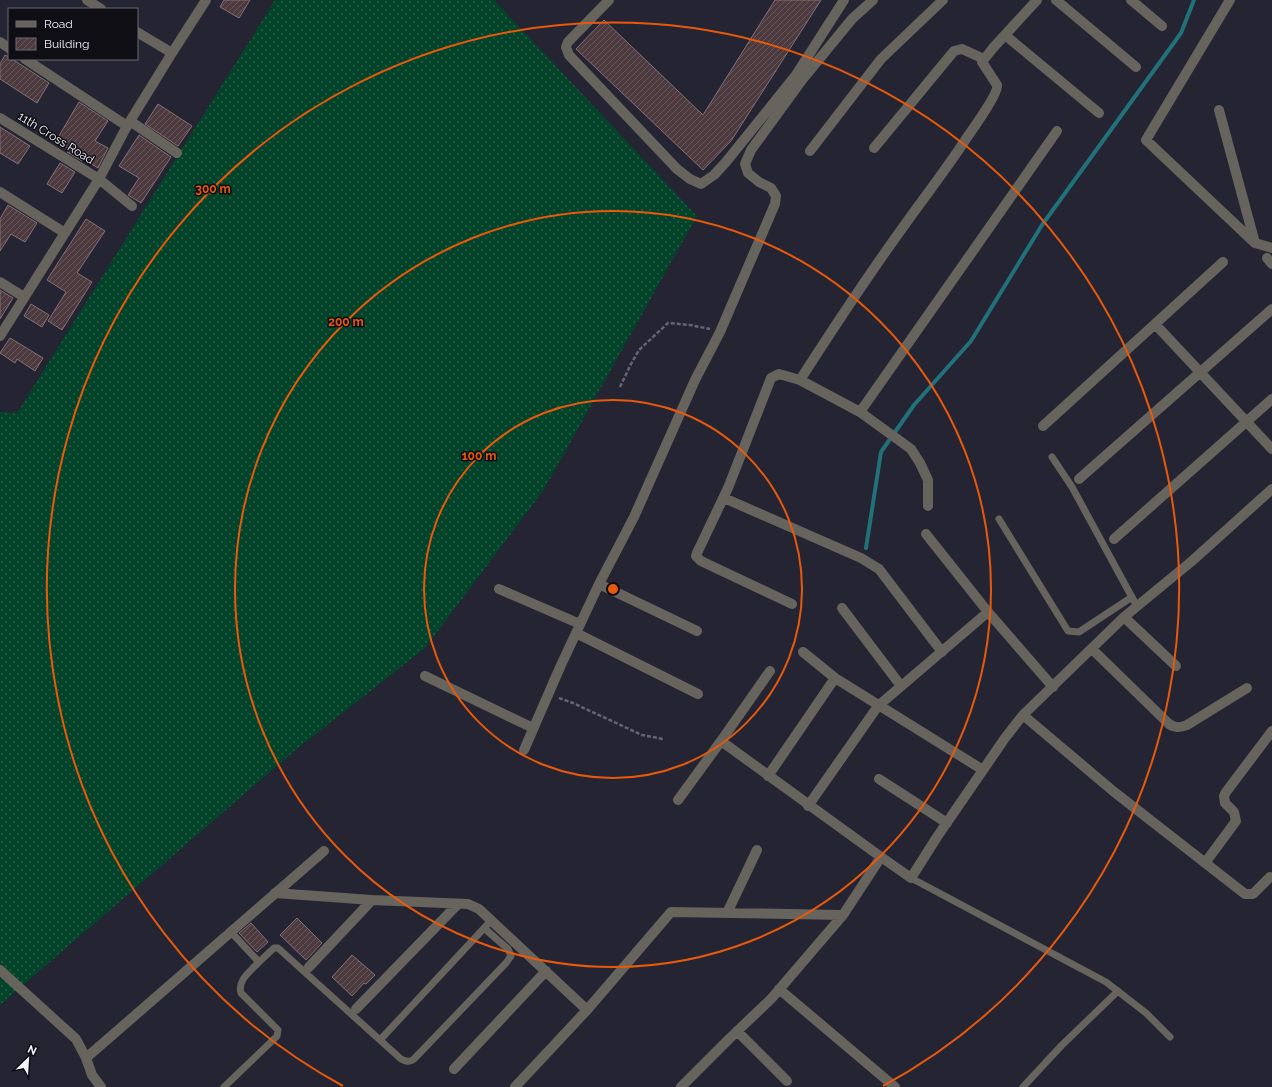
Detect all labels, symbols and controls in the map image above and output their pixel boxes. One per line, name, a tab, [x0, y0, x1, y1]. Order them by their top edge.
legend	[8, 8, 138, 60]
text: Road	[44, 17, 73, 31]
text: Building	[44, 37, 90, 51]
street label: 11th Cross Road	[15, 109, 97, 167]
text: 300 m	[195, 182, 231, 196]
text: 200 m	[328, 315, 364, 329]
text: 100 m	[462, 449, 496, 463]
centre of rings	[606, 582, 620, 596]
north arrow	[8, 1039, 48, 1079]
text: N	[25, 1043, 39, 1058]

